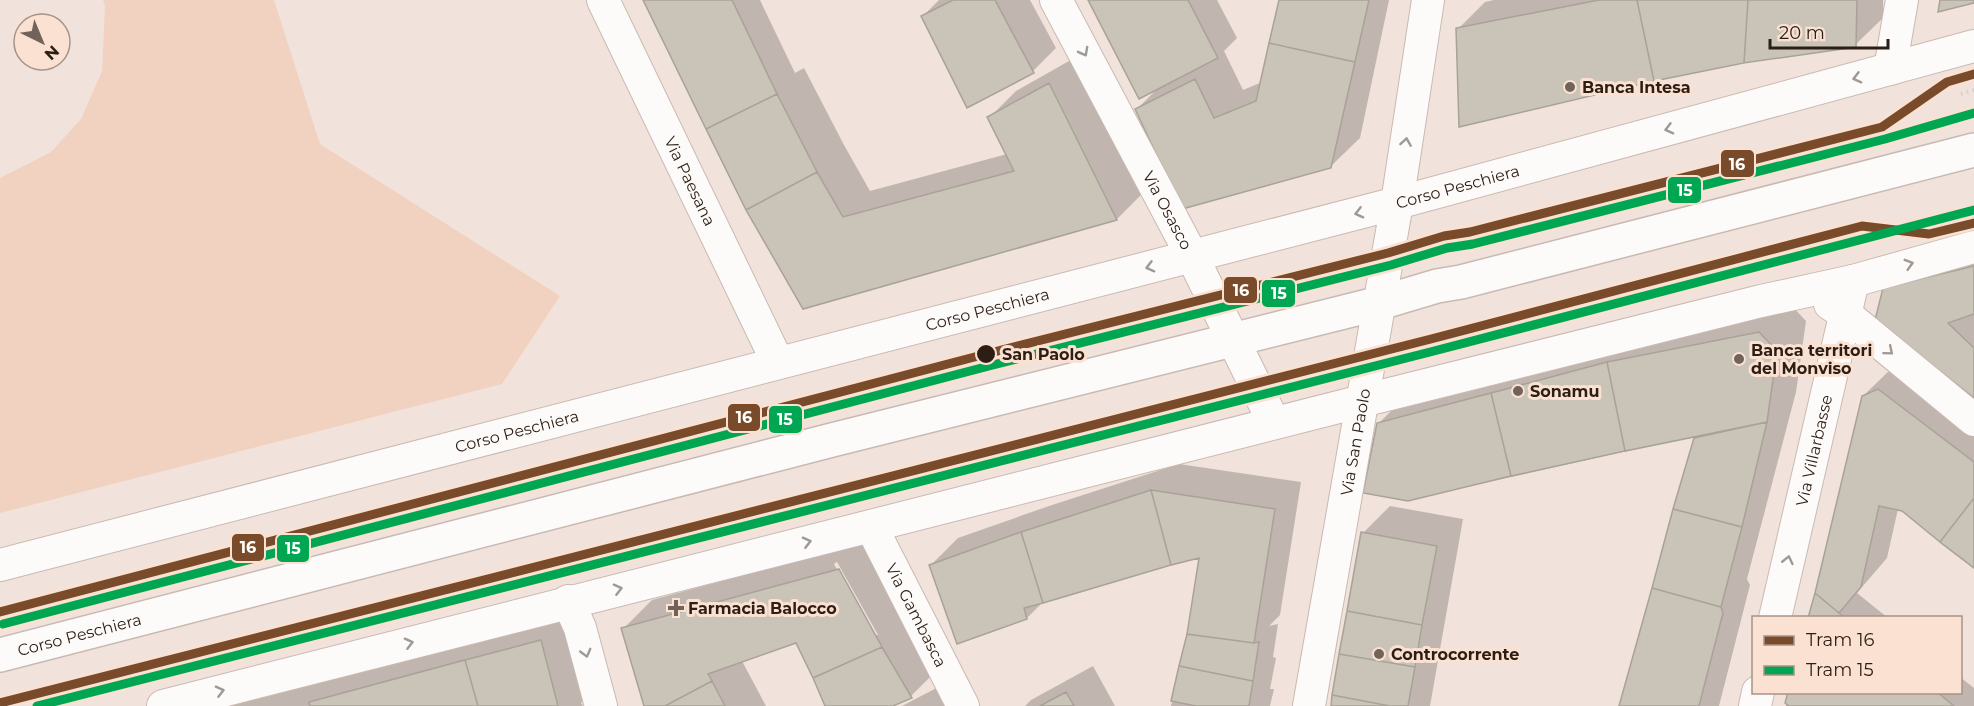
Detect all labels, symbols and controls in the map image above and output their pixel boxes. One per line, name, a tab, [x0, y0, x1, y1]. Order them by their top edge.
north arrow	[12, 12, 72, 72]
scale bar	[1770, 12, 1888, 50]
text: 20 m	[1779, 22, 1825, 44]
text: N	[41, 41, 63, 64]
one-way arrow	[1077, 45, 1088, 56]
one-way arrow	[1852, 71, 1863, 83]
place label: Banca Intesa	[1582, 78, 1691, 97]
marker: Banca Intesa	[1563, 80, 1577, 94]
one-way arrow	[1664, 122, 1674, 135]
street label: Via Paesana	[661, 133, 720, 229]
one-way arrow	[1400, 137, 1412, 147]
line badge: 16	[1720, 149, 1755, 178]
text: 16	[1729, 155, 1745, 174]
street label: Corso Peschiera	[1394, 161, 1522, 212]
street label: Via Osasco	[1139, 168, 1196, 253]
line badge: 15	[1667, 176, 1702, 204]
text: 15	[1677, 181, 1693, 200]
one-way arrow	[1354, 206, 1365, 218]
one-way arrow	[1903, 259, 1914, 271]
one-way arrow	[1145, 260, 1156, 272]
line badge: 16	[1223, 276, 1258, 304]
line badge: 15	[1261, 279, 1296, 308]
text: 16	[1233, 281, 1249, 300]
street label: Corso Peschiera	[923, 284, 1051, 334]
text: 15	[1271, 284, 1287, 303]
place label: Banca territori del Monviso	[1751, 341, 1872, 378]
marker: San Paolo	[975, 343, 997, 365]
one-way arrow	[1882, 344, 1893, 355]
place label: San Paolo	[1002, 345, 1085, 364]
marker: Banca territori del Monviso	[1732, 352, 1746, 366]
place label: Sonamu	[1530, 382, 1599, 401]
marker: Sonamu	[1511, 384, 1525, 398]
street label: Via San Paolo	[1336, 387, 1374, 497]
street label: Via Villarbasse	[1792, 393, 1836, 508]
line badge: 16	[727, 403, 761, 432]
line badge: 15	[768, 405, 803, 434]
street label: Corso Peschiera	[453, 406, 581, 456]
text: 16	[736, 408, 752, 427]
text: 15	[777, 410, 793, 429]
line badge: 16	[231, 533, 265, 562]
line badge: 15	[276, 534, 310, 563]
one-way arrow	[802, 537, 812, 550]
text: 16	[240, 538, 256, 557]
text: 15	[285, 539, 301, 558]
one-way arrow	[1781, 556, 1794, 566]
street label: Via Gambasca	[882, 560, 951, 670]
one-way arrow	[613, 584, 623, 597]
place label: Farmacia Balocco	[688, 599, 837, 618]
marker: Farmacia Balocco	[669, 601, 683, 615]
street label: Corso Peschiera	[15, 609, 143, 660]
legend	[1752, 616, 1962, 694]
text: Tram 16	[1806, 629, 1875, 651]
one-way arrow	[403, 637, 413, 650]
place label: Controcorrente	[1391, 645, 1519, 664]
marker: Controcorrente	[1372, 647, 1386, 661]
one-way arrow	[579, 648, 592, 658]
text: Tram 15	[1806, 659, 1874, 681]
one-way arrow	[215, 686, 225, 699]

